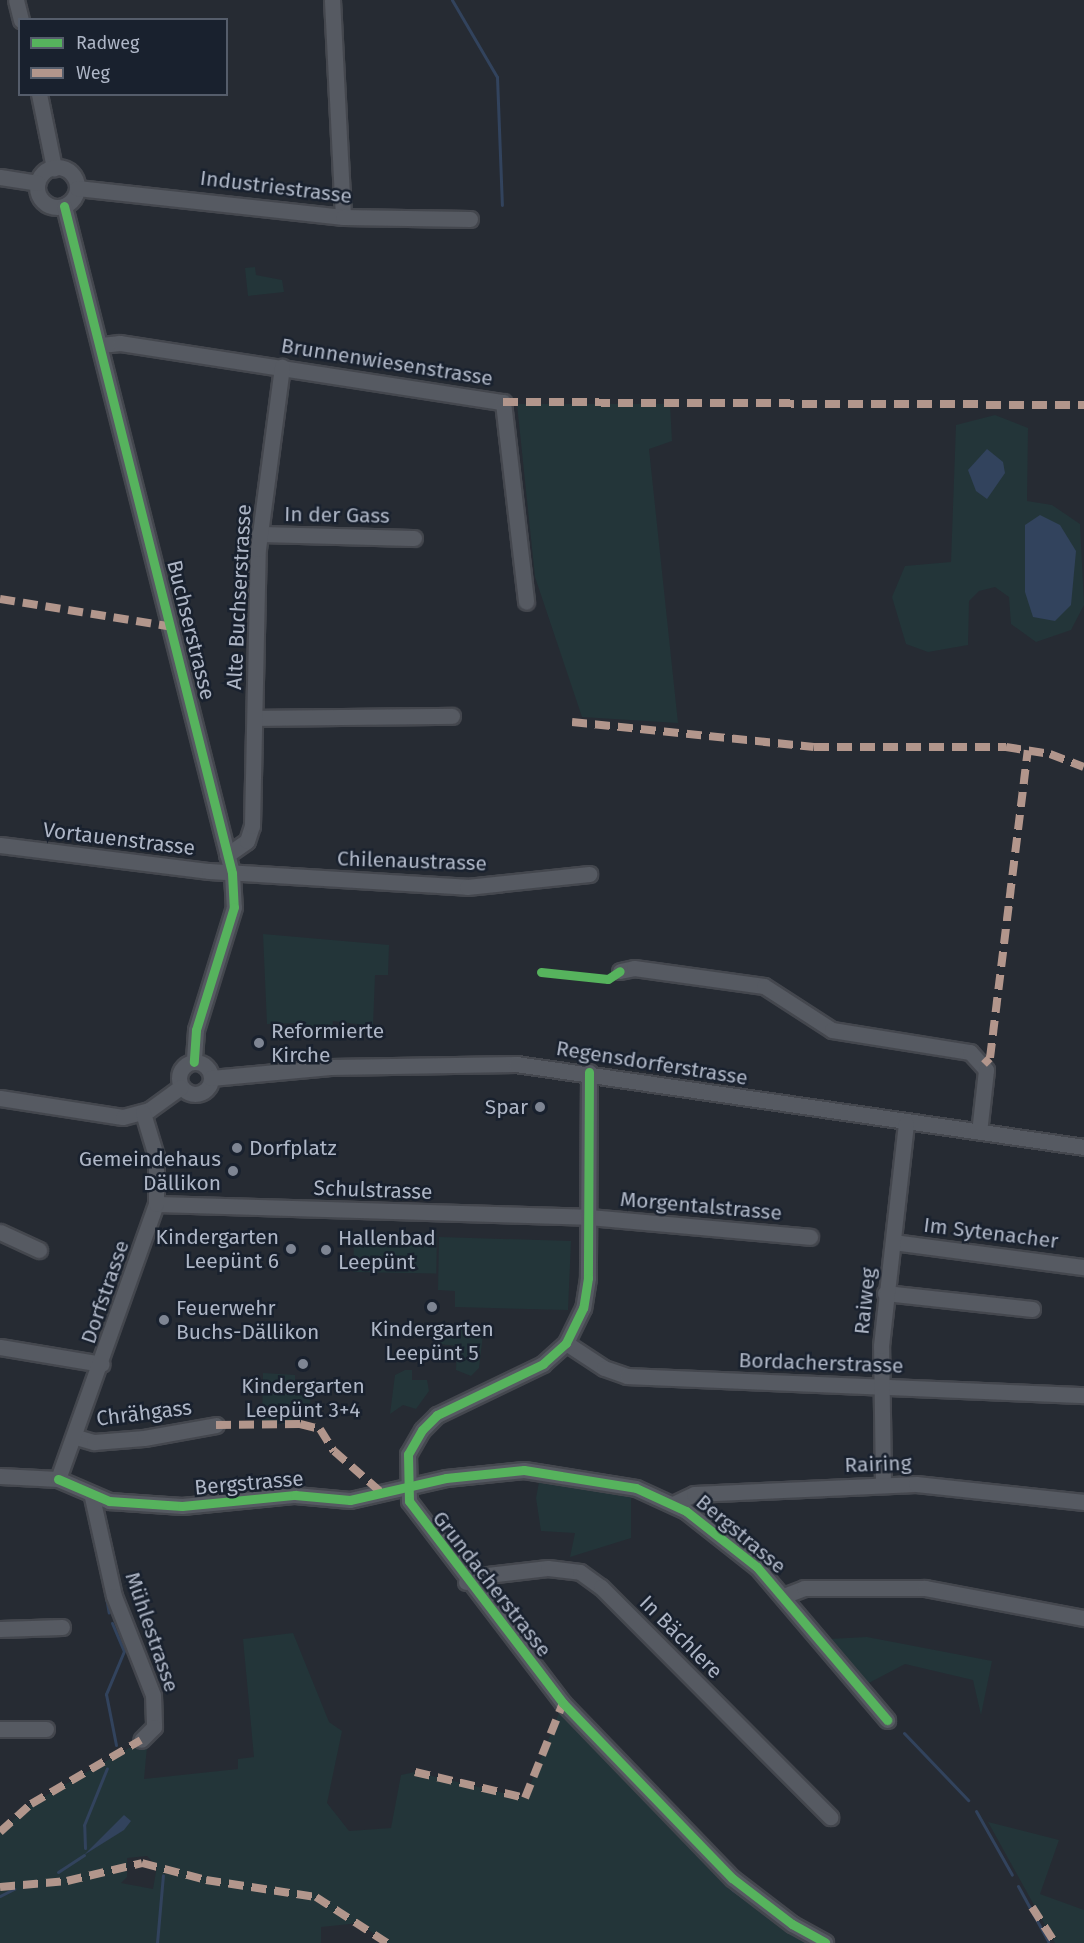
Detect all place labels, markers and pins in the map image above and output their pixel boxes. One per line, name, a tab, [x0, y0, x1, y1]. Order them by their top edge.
place label: Reformierte Kirche	[271, 1018, 384, 1068]
marker: Reformierte Kirche	[252, 1036, 266, 1050]
place label: Spar	[485, 1094, 528, 1120]
marker: Spar	[533, 1100, 547, 1114]
place label: Dorfplatz	[249, 1135, 337, 1161]
marker: Dorfplatz	[230, 1141, 244, 1155]
place label: Gemeindehaus Dällikon	[79, 1146, 221, 1196]
marker: Gemeindehaus Dällikon	[226, 1164, 240, 1178]
place label: Kindergarten Leepünt 6	[156, 1224, 279, 1274]
place label: Hallenbad Leepünt	[338, 1225, 436, 1275]
marker: Kindergarten Leepünt 6	[284, 1242, 298, 1256]
marker: Hallenbad Leepünt	[319, 1243, 333, 1257]
place label: Feuerwehr Buchs-Dällikon	[176, 1295, 319, 1345]
marker: Kindergarten Leepünt 5	[425, 1300, 439, 1314]
marker: Feuerwehr Buchs-Dällikon	[157, 1313, 171, 1327]
place label: Kindergarten Leepünt 5	[370, 1316, 494, 1366]
marker: Kindergarten Leepünt 3+4	[296, 1357, 310, 1371]
place label: Kindergarten Leepünt 3+4	[241, 1373, 365, 1423]

